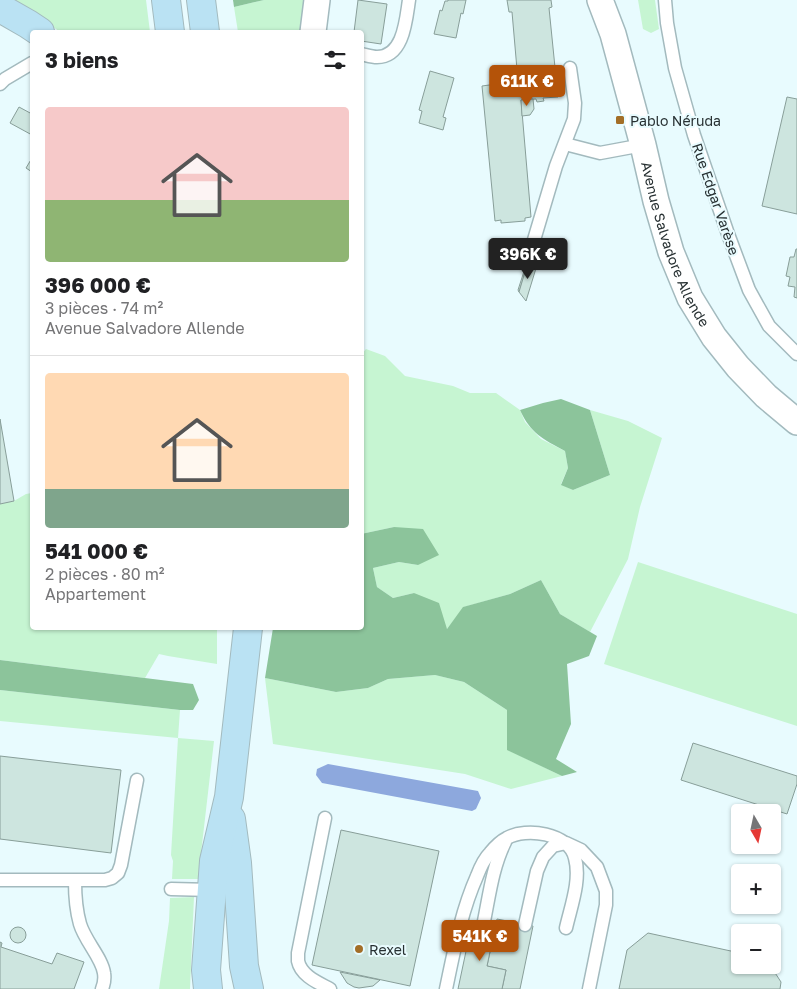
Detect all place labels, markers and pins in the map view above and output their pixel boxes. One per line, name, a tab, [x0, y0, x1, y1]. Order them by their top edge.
pin: 611K €	[486, 64, 568, 107]
place label: Pablo Néruda	[630, 112, 721, 129]
marker: Pablo Néruda	[614, 114, 626, 126]
pin: 396K €	[487, 238, 569, 280]
pin: 541K €	[439, 920, 521, 962]
place label: Rexel	[369, 941, 406, 958]
marker: Rexel	[353, 943, 365, 955]

